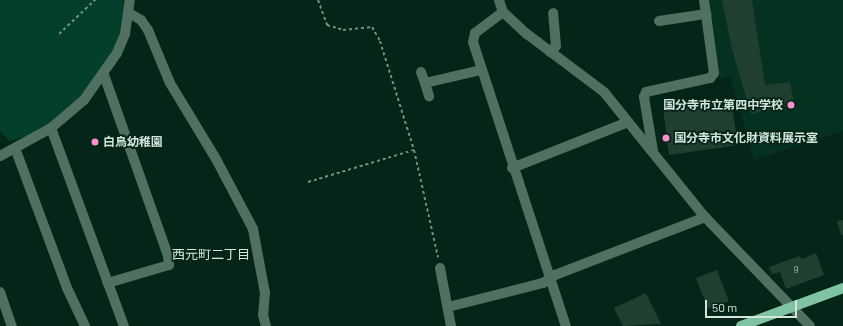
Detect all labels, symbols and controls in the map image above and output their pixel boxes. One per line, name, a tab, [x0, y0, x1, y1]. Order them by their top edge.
place label: 国分寺市立第四中学校	[663, 98, 783, 112]
marker: 国分寺市立第四中学校	[786, 100, 796, 110]
place label: 国分寺市文化財資料展示室	[674, 131, 818, 145]
marker: 国分寺市文化財資料展示室	[661, 133, 671, 143]
place label: 白鳥幼稚園	[103, 135, 163, 149]
marker: 白鳥幼稚園	[90, 137, 100, 147]
district label: 西元町二丁目	[172, 246, 250, 262]
house number: 9	[793, 264, 799, 276]
scale bar	[707, 292, 799, 318]
text: 50 m	[712, 300, 737, 314]

